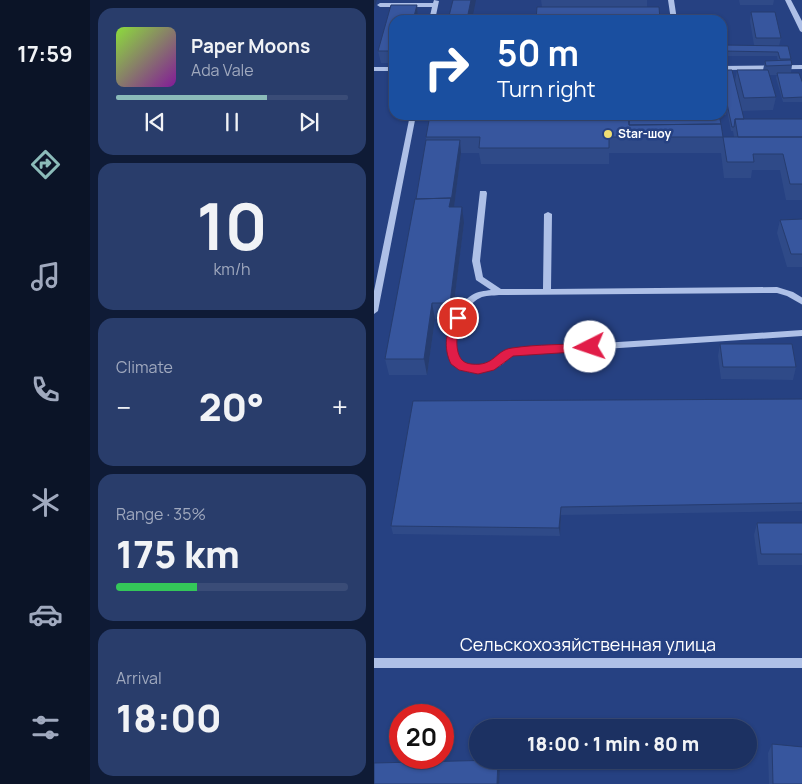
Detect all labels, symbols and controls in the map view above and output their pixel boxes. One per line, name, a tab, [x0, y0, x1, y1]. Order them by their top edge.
text: 50 m	[497, 29, 579, 77]
text: Paper Moons	[191, 33, 310, 59]
icon: right	[414, 35, 479, 100]
text: 17:59	[17, 39, 73, 69]
text: Ada Vale	[191, 59, 254, 81]
text: Turn right	[497, 74, 595, 104]
icon: previous	[141, 108, 169, 136]
icon: pause	[218, 108, 246, 136]
icon: next	[295, 108, 323, 136]
place label: Star-шоу	[618, 125, 671, 142]
marker: Star-шоу	[602, 128, 614, 140]
icon: directions	[28, 147, 63, 182]
text: 10	[196, 181, 268, 270]
text: km/h	[213, 258, 251, 280]
icon: music	[28, 259, 63, 294]
pin	[437, 297, 479, 339]
icon: arrive	[444, 304, 472, 332]
position arrow	[563, 320, 615, 372]
text: Climate	[116, 356, 173, 378]
icon: phone	[28, 372, 63, 407]
text: 20°	[199, 380, 264, 432]
text: −	[116, 388, 131, 426]
text: +	[332, 388, 348, 426]
icon: climate	[28, 485, 63, 520]
text: Range · 35%	[116, 503, 206, 525]
text: 175 km	[116, 527, 240, 579]
icon: car	[28, 597, 63, 632]
street label: Сельскохозяйственная улица	[460, 632, 716, 656]
text: Arrival	[116, 667, 162, 689]
text: 18:00	[116, 691, 222, 743]
speed limit sign: 20	[389, 704, 454, 769]
icon: filters	[28, 710, 63, 745]
text: 18:00 · 1 min · 80 m	[527, 731, 699, 757]

